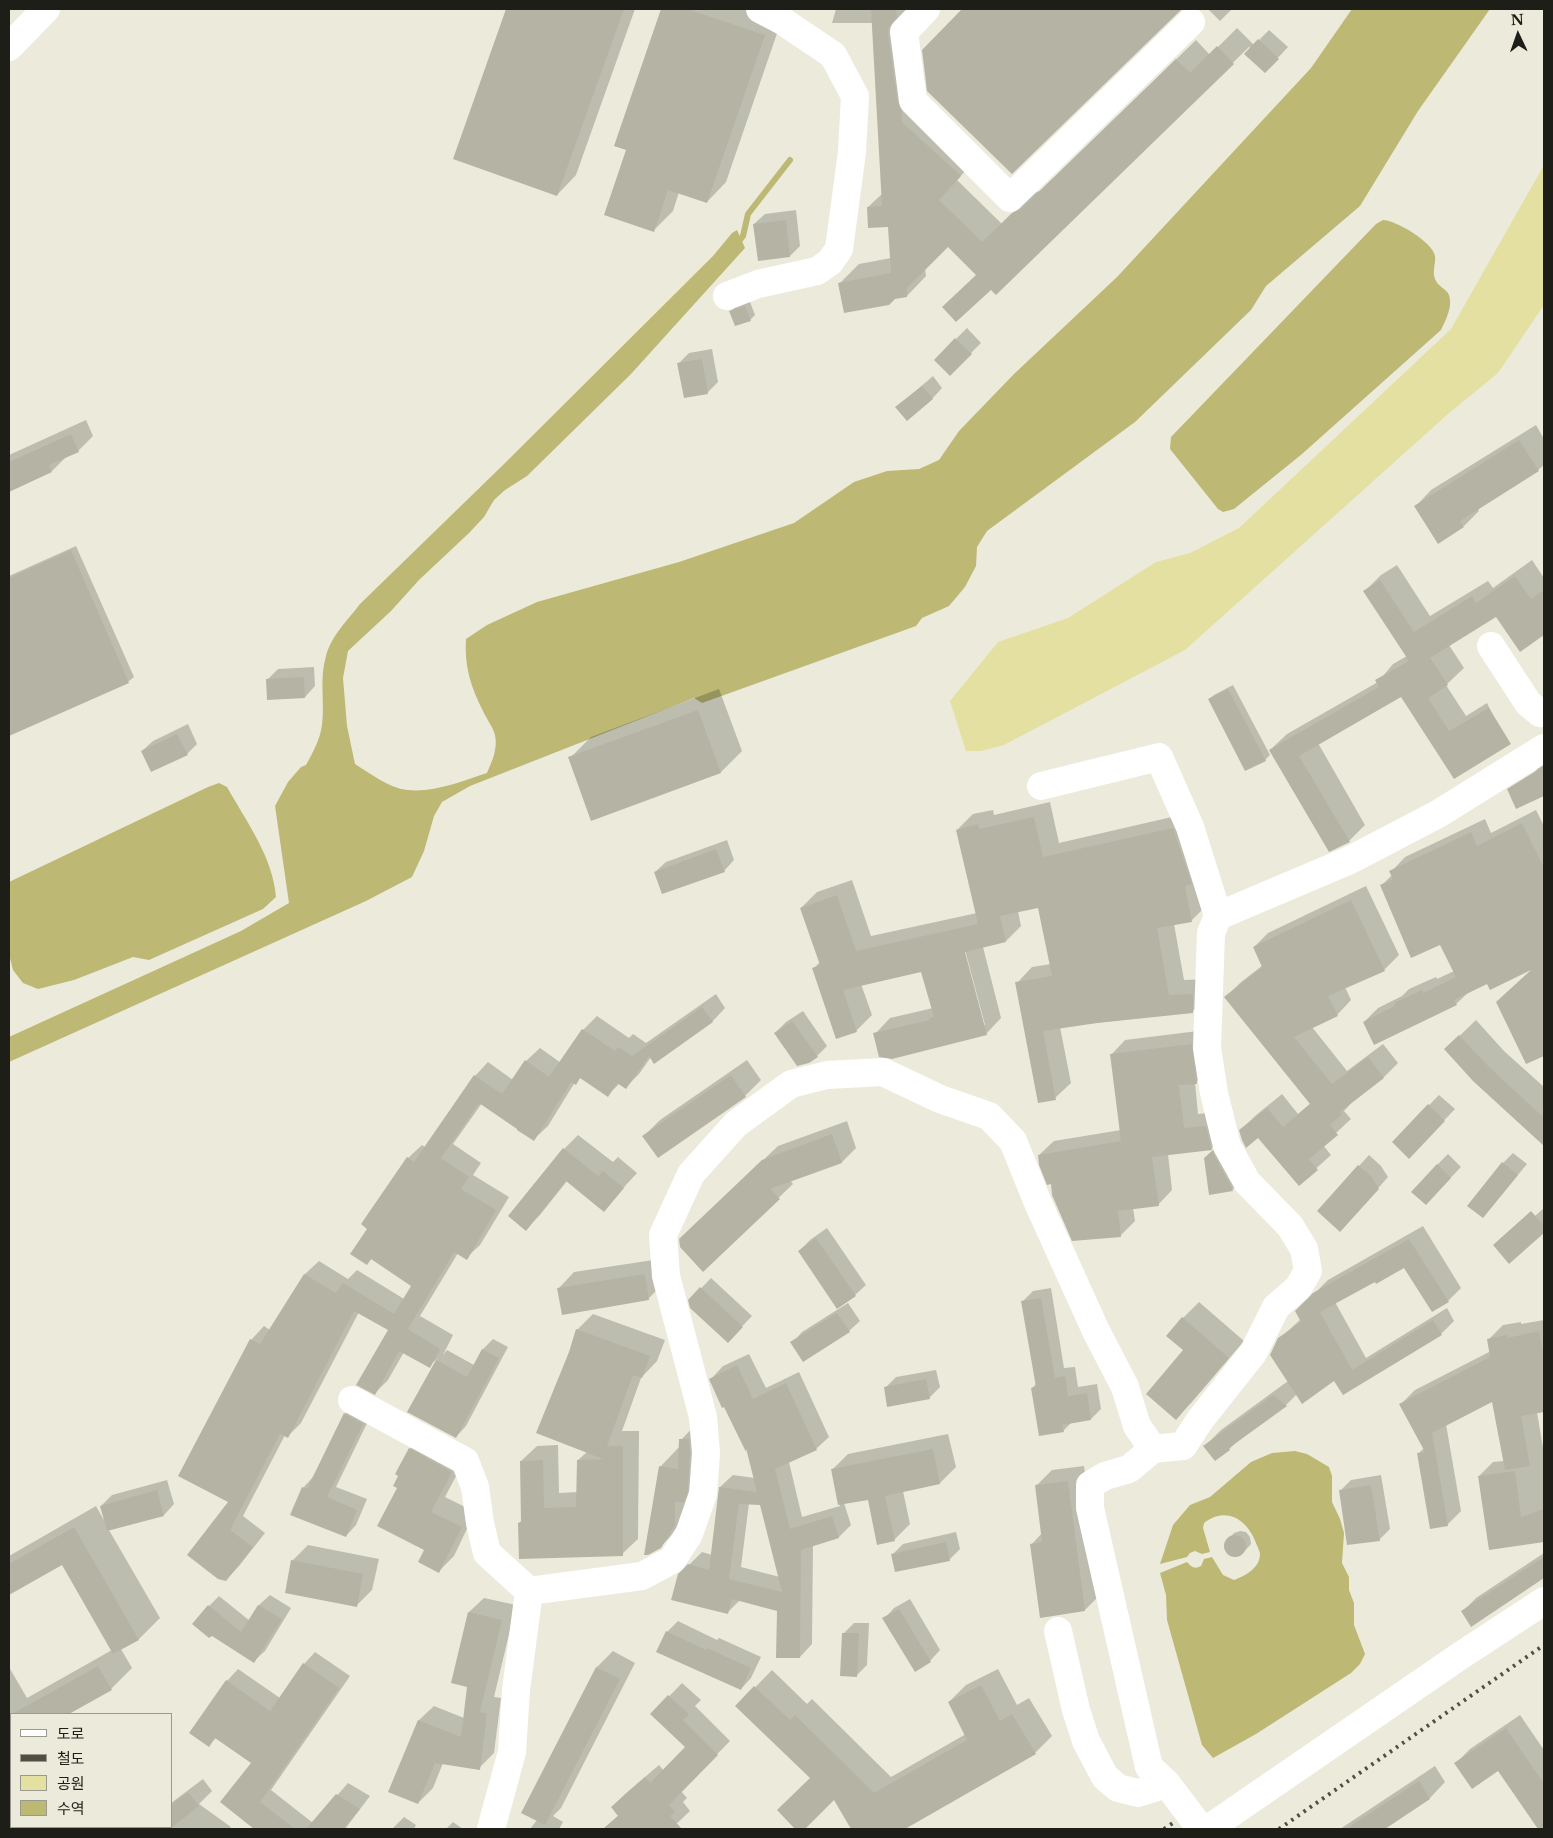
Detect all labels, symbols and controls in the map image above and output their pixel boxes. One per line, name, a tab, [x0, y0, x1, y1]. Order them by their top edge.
north arrow	[1493, 10, 1543, 60]
text: N	[1510, 11, 1524, 29]
legend	[10, 1713, 172, 1828]
text: 도로	[57, 1724, 85, 1743]
text: 철도	[57, 1749, 85, 1768]
text: 공원	[57, 1774, 85, 1793]
text: 수역	[57, 1799, 85, 1818]

